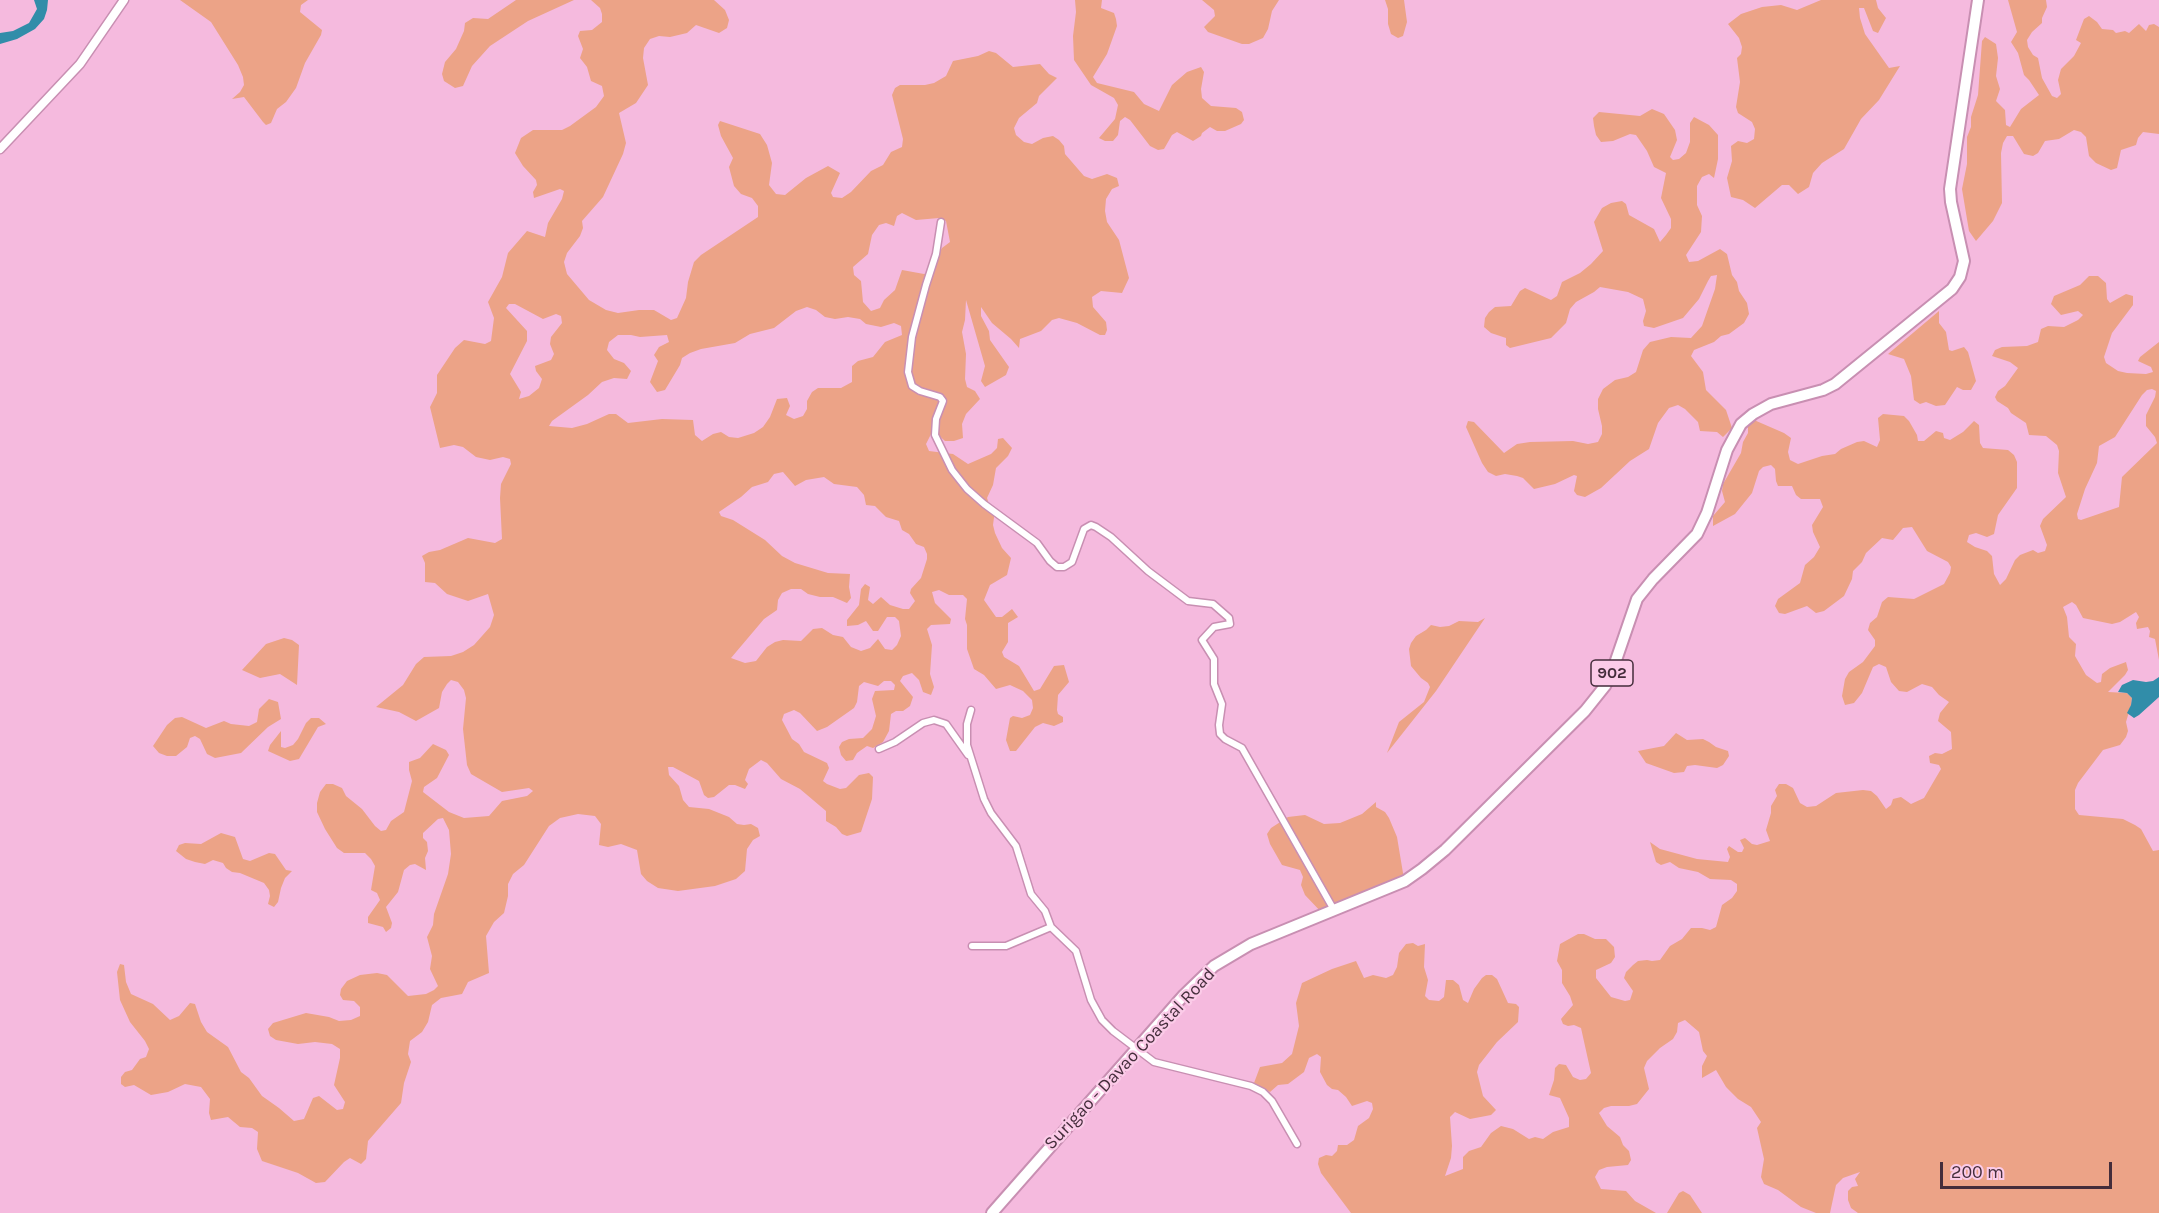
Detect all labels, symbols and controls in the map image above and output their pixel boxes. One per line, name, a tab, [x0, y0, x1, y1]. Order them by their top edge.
road number: 902	[1591, 660, 1633, 686]
street label: Surigao - Davao Coastal Road	[1040, 964, 1220, 1154]
scale bar	[1943, 1150, 2116, 1188]
text: 200 m	[1951, 1161, 2004, 1183]

